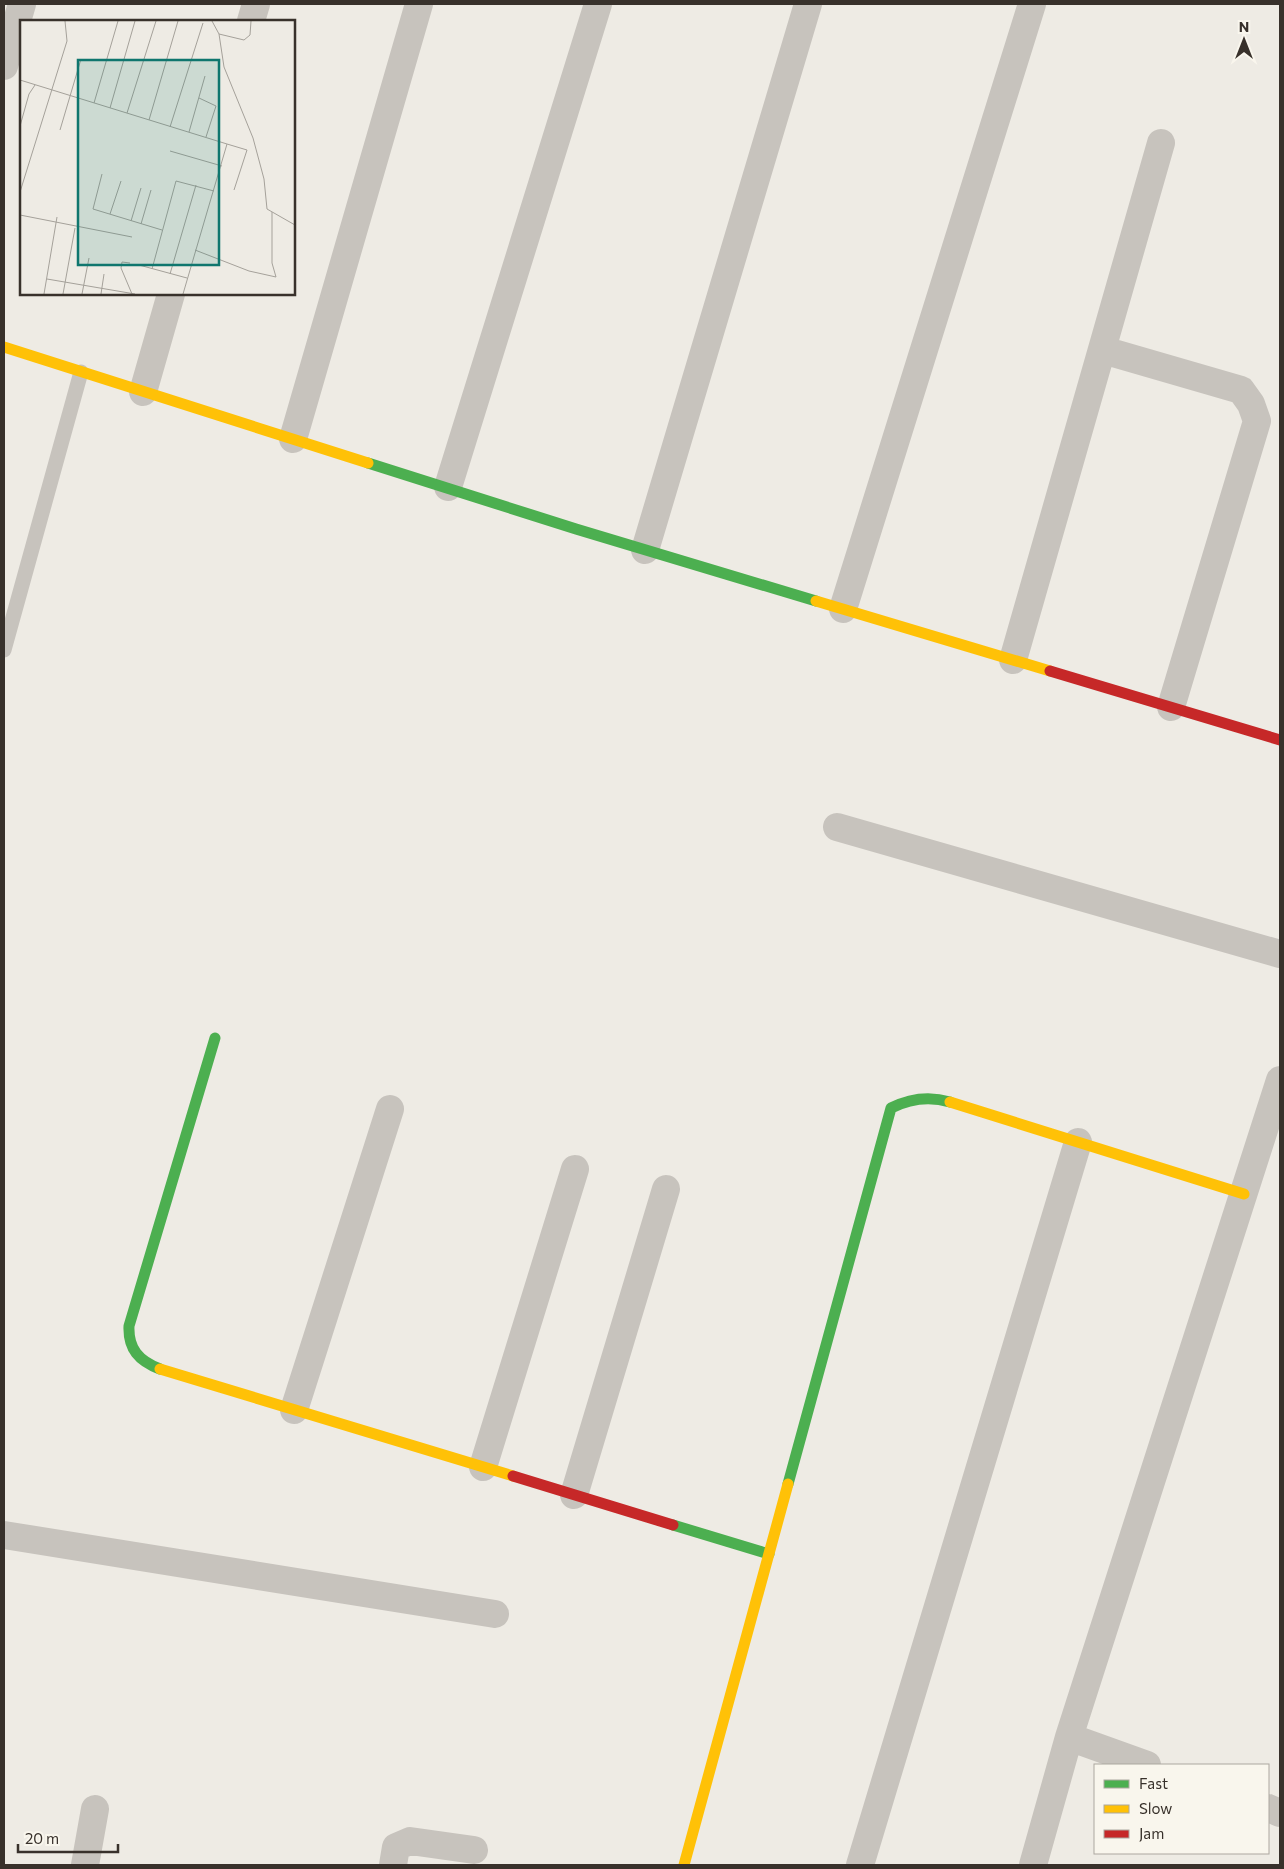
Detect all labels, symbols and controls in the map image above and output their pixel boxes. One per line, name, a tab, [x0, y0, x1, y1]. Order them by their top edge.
north arrow	[1219, 15, 1269, 65]
text: N	[1239, 18, 1249, 35]
inset map	[20, 20, 295, 295]
legend	[1094, 1764, 1269, 1854]
text: Fast	[1139, 1774, 1168, 1792]
text: Slow	[1139, 1799, 1172, 1817]
scale bar	[18, 1822, 118, 1854]
text: Jam	[1139, 1824, 1164, 1842]
text: 20 m	[25, 1829, 59, 1847]

